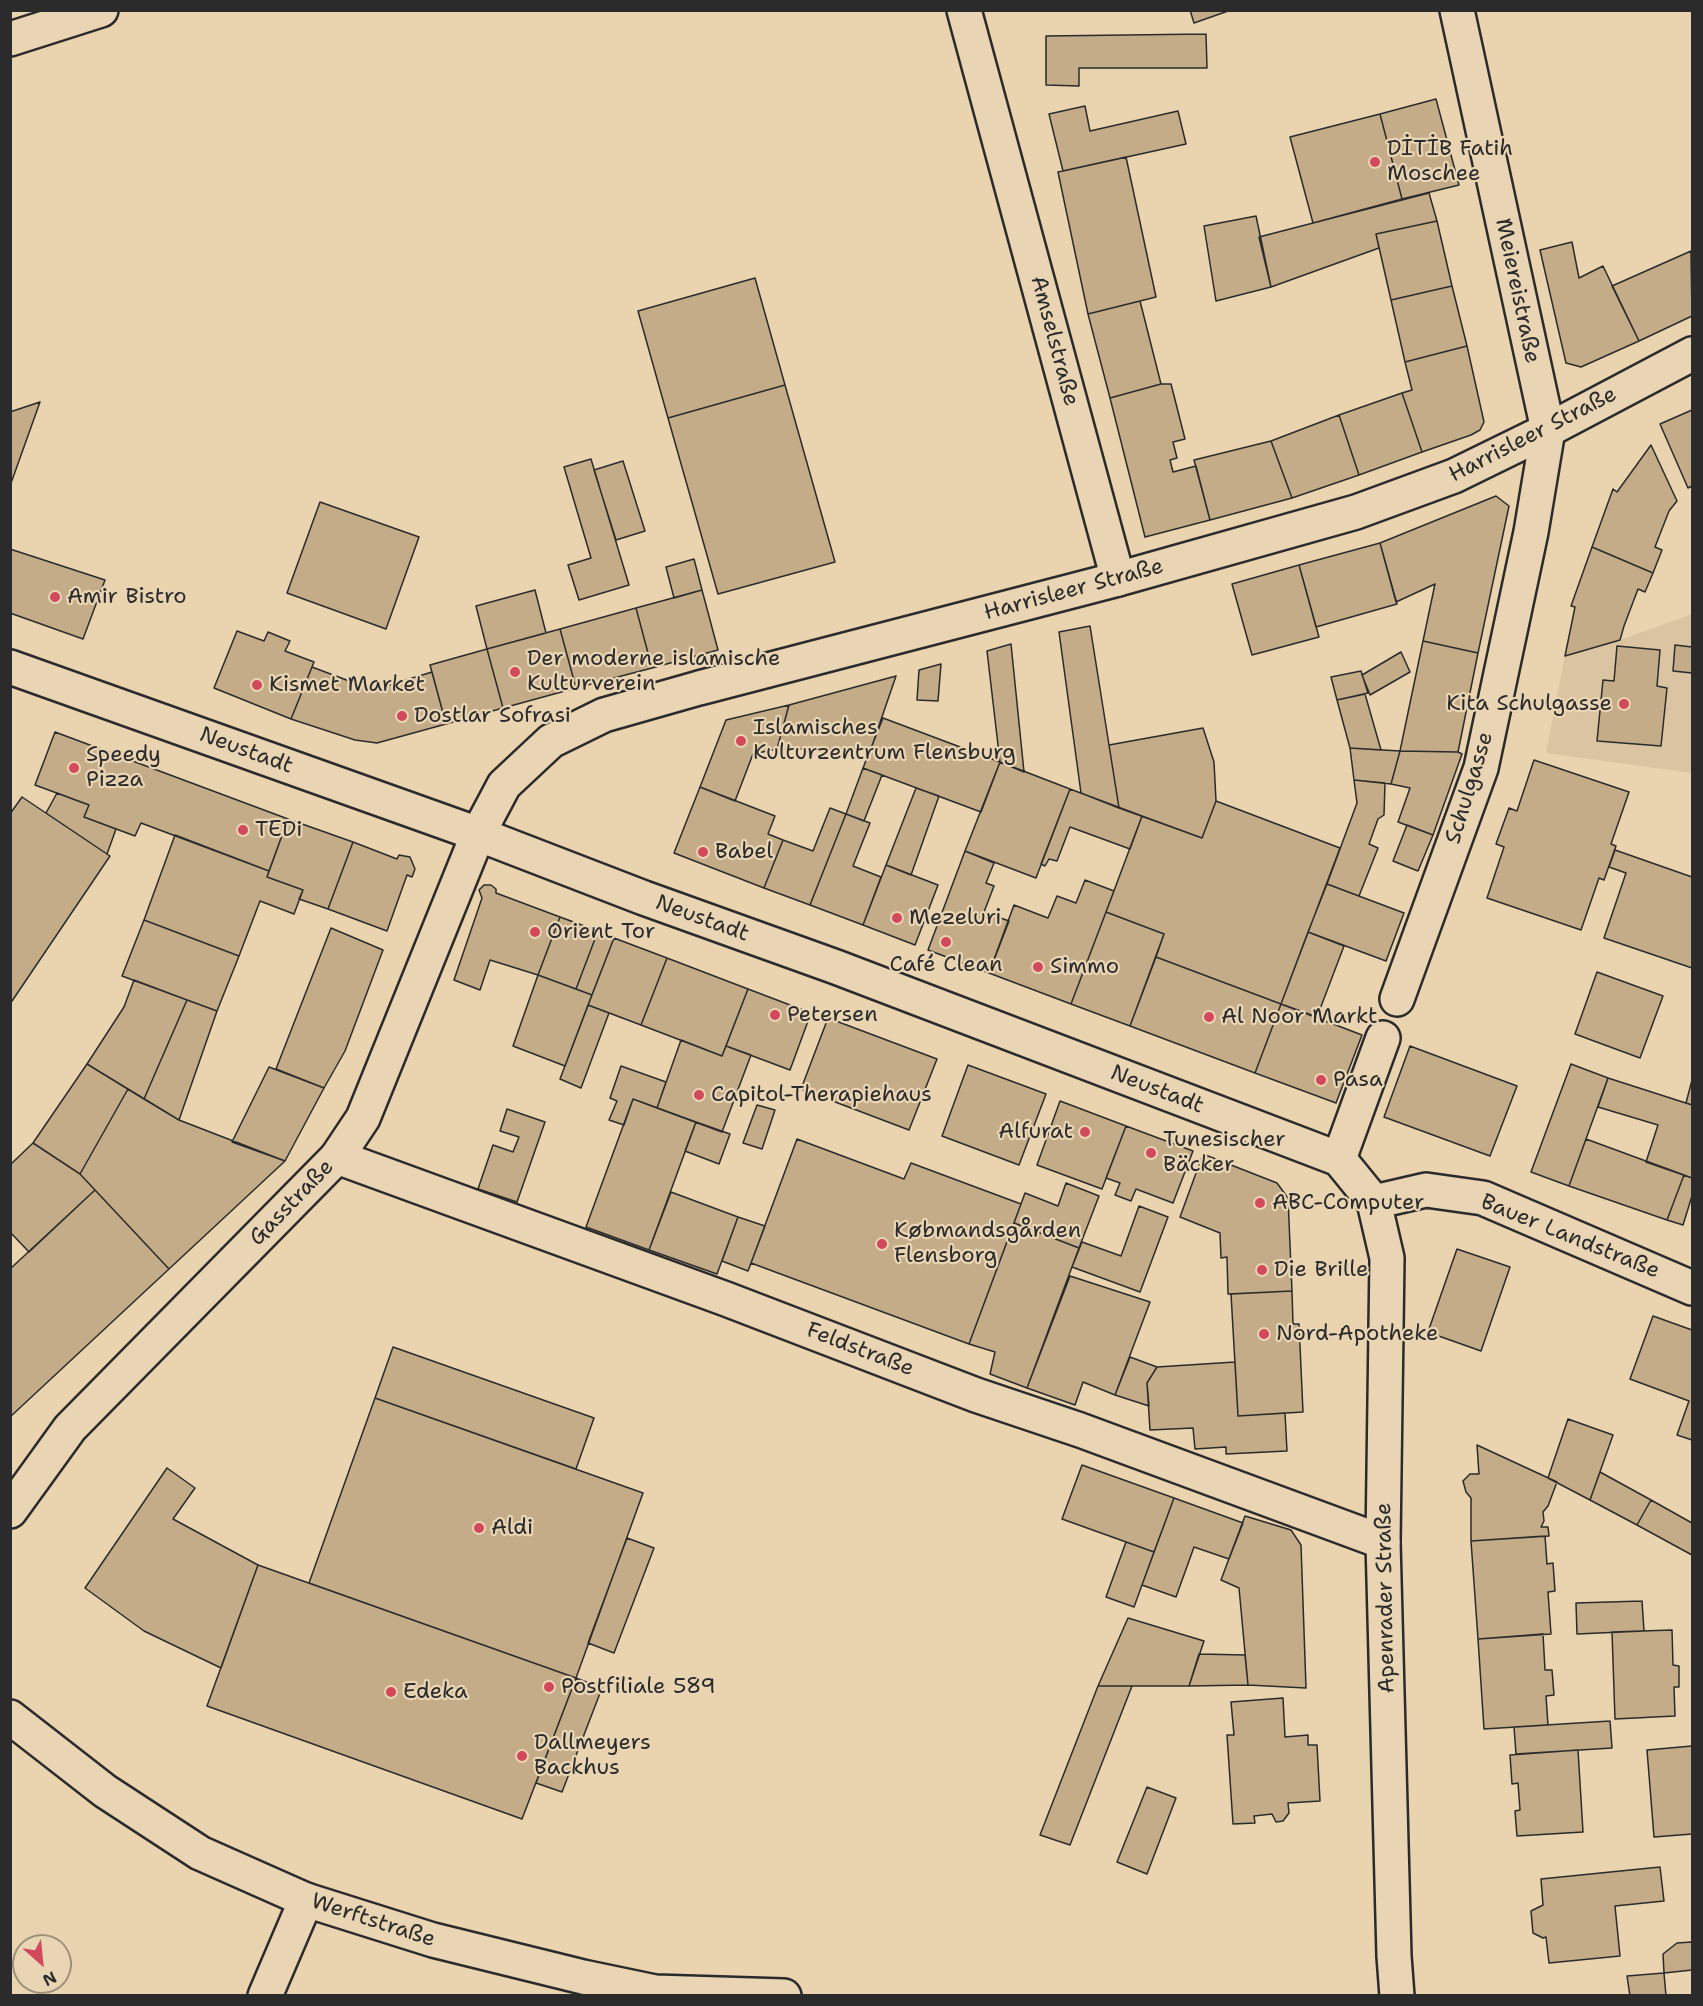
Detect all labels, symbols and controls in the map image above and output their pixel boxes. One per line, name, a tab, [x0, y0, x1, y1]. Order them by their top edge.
place label: DİTİB Fatih Moschee	[1387, 136, 1513, 188]
marker: DİTİB Fatih Moschee	[1368, 155, 1382, 169]
street label: Meiereistraße	[1489, 216, 1545, 366]
street label: Amselstraße	[1024, 273, 1084, 409]
street label: Harrisleer Straße	[1445, 381, 1621, 489]
street label: Harrisleer Straße	[981, 553, 1167, 627]
place label: Amir Bistro	[67, 584, 187, 610]
marker: Amir Bistro	[48, 590, 62, 604]
place label: Der moderne islamische Kulturverein	[527, 646, 780, 698]
marker: Der moderne islamische Kulturverein	[508, 665, 522, 679]
place label: Kismet Market	[269, 672, 425, 698]
marker: Kismet Market	[250, 678, 264, 692]
place label: Kita Schulgasse	[1446, 691, 1612, 717]
marker: Kita Schulgasse	[1617, 697, 1631, 711]
place label: Dostlar Sofrasi	[414, 703, 571, 729]
marker: Dostlar Sofrasi	[395, 709, 409, 723]
place label: Islamisches Kulturzentrum Flensburg	[753, 715, 1016, 766]
street label: Neustadt	[196, 722, 296, 780]
street label: Schulgasse	[1440, 729, 1500, 847]
marker: Islamisches Kulturzentrum Flensburg	[734, 734, 748, 748]
place label: Speedy Pizza	[86, 742, 161, 794]
marker: Speedy Pizza	[67, 761, 81, 775]
place label: TEDi	[255, 817, 303, 843]
marker: TEDi	[236, 823, 250, 837]
place label: Babel	[715, 839, 773, 865]
marker: Babel	[696, 845, 710, 859]
street label: Neustadt	[652, 890, 752, 948]
place label: Mezeluri	[909, 905, 1002, 931]
marker: Mezeluri	[890, 911, 904, 925]
place label: Orient Tor	[547, 919, 655, 945]
marker: Orient Tor	[528, 925, 542, 939]
marker: Café Clean	[939, 935, 953, 949]
place label: Café Clean	[889, 952, 1003, 978]
place label: Simmo	[1050, 954, 1119, 980]
marker: Simmo	[1031, 960, 1045, 974]
place label: Petersen	[787, 1002, 878, 1028]
place label: Al Noor Markt	[1221, 1004, 1378, 1030]
marker: Petersen	[768, 1008, 782, 1022]
marker: Al Noor Markt	[1202, 1010, 1216, 1024]
street label: Neustadt	[1107, 1060, 1207, 1120]
place label: Pasa	[1333, 1067, 1383, 1093]
marker: Pasa	[1314, 1073, 1328, 1087]
place label: Capitol-Therapiehaus	[711, 1082, 932, 1108]
marker: Capitol-Therapiehaus	[692, 1088, 706, 1102]
place label: Alfurat	[998, 1119, 1073, 1145]
marker: Alfurat	[1078, 1125, 1092, 1139]
place label: Tunesischer Bäcker	[1163, 1127, 1286, 1178]
marker: Tunesischer Bäcker	[1144, 1146, 1158, 1160]
street label: Gasstraße	[244, 1154, 340, 1252]
street label: Bauer Landstraße	[1477, 1189, 1663, 1285]
place label: ABC-Computer	[1272, 1190, 1424, 1216]
marker: ABC-Computer	[1253, 1196, 1267, 1210]
place label: Købmandsgården Flensborg	[894, 1218, 1081, 1270]
marker: Købmandsgården Flensborg	[875, 1237, 889, 1251]
place label: Die Brille	[1274, 1257, 1368, 1283]
marker: Die Brille	[1255, 1263, 1269, 1277]
street label: Feldstraße	[803, 1317, 917, 1383]
place label: Nord-Apotheke	[1276, 1321, 1438, 1347]
marker: Nord-Apotheke	[1257, 1327, 1271, 1341]
street label: Apenrader Straße	[1371, 1502, 1401, 1694]
place label: Aldi	[491, 1515, 533, 1541]
marker: Aldi	[472, 1521, 486, 1535]
place label: Postfiliale 589	[561, 1674, 716, 1700]
place label: Edeka	[403, 1679, 468, 1705]
marker: Postfiliale 589	[542, 1680, 556, 1694]
marker: Edeka	[384, 1685, 398, 1699]
place label: Dallmeyers Backhus	[534, 1730, 651, 1782]
marker: Dallmeyers Backhus	[515, 1749, 529, 1763]
street label: Werftstraße	[308, 1889, 438, 1953]
north arrow	[12, 1934, 72, 1994]
text: N	[39, 1966, 60, 1991]

